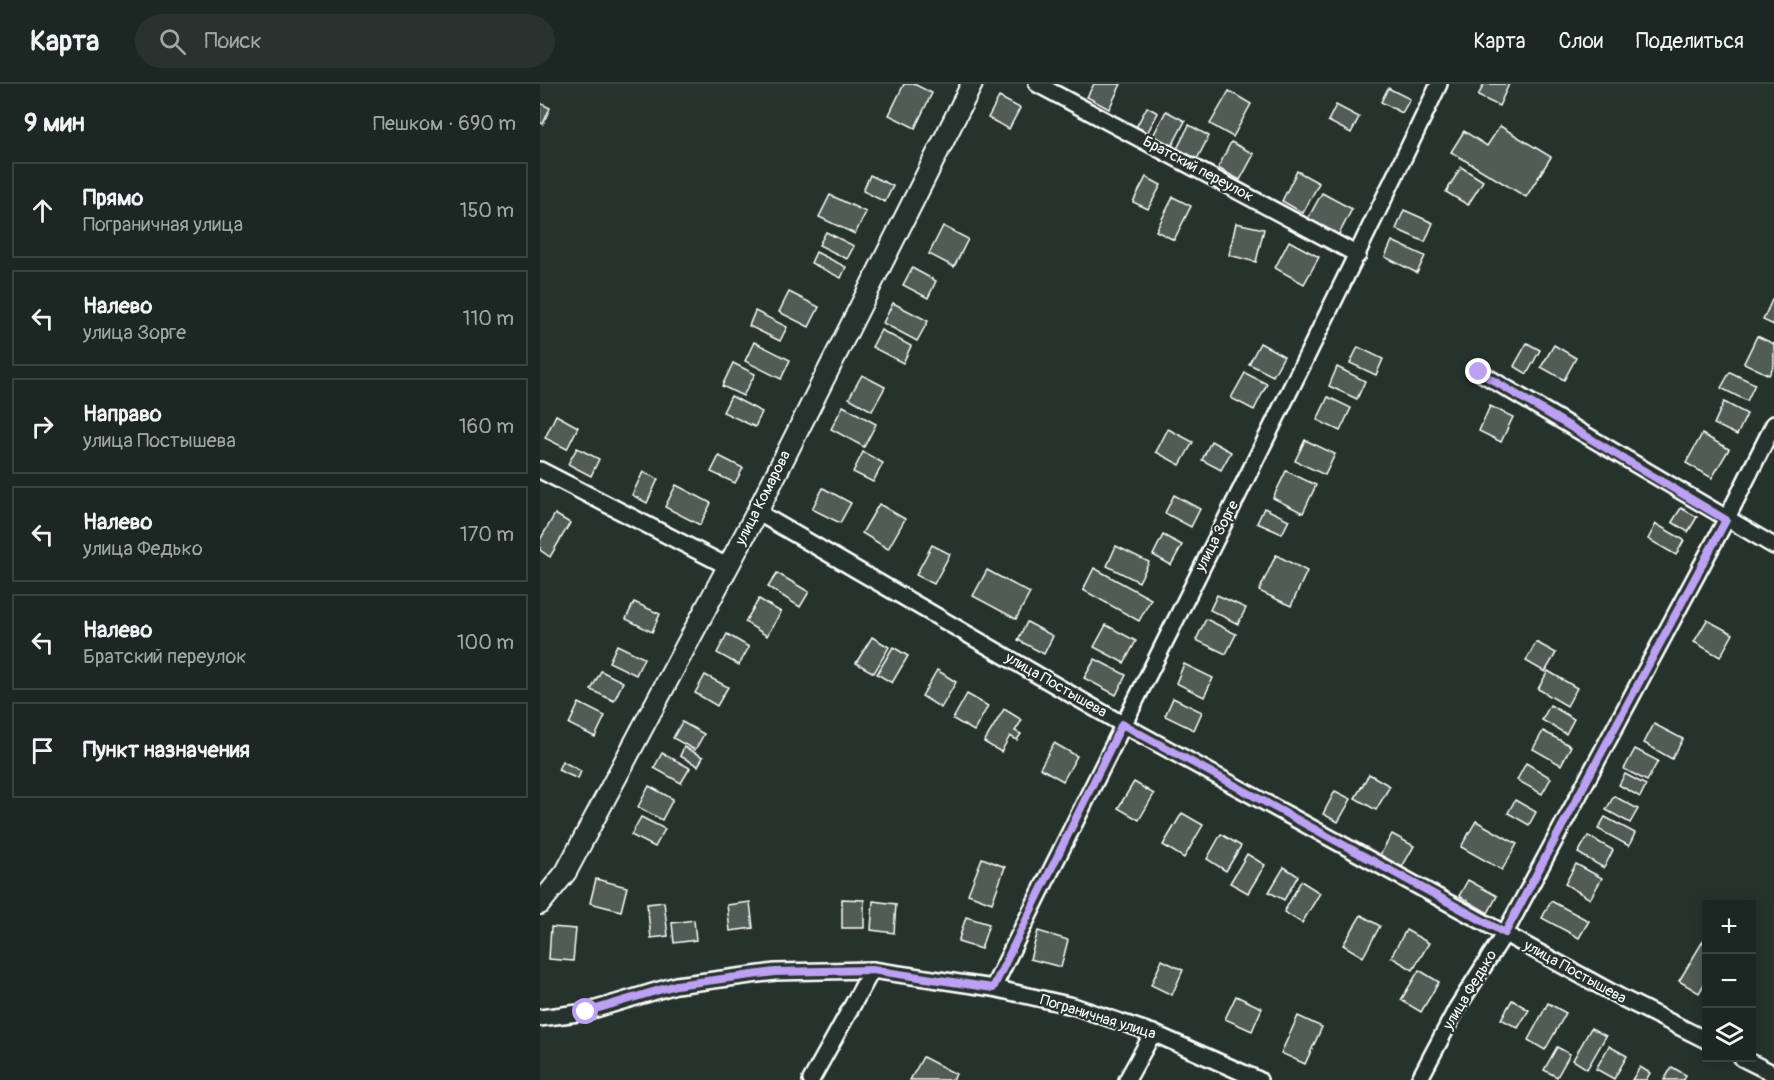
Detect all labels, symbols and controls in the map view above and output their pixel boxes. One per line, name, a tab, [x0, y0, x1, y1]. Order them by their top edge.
search box	[135, 14, 555, 68]
text: Карта	[30, 24, 99, 59]
icon: search	[156, 25, 189, 58]
text: Поиск	[204, 27, 262, 55]
text: Карта	[1473, 28, 1525, 55]
text: Слои	[1558, 28, 1603, 55]
text: Поделиться	[1636, 28, 1744, 55]
text: 9 мин	[24, 107, 85, 139]
text: Пешком · 690 m	[373, 111, 516, 136]
street label: Братский переулок	[1139, 132, 1257, 206]
text: Прямо	[83, 184, 143, 212]
icon: ahead	[26, 194, 59, 227]
text: 150 m	[460, 198, 514, 223]
text: Пограничная улица	[83, 212, 243, 237]
text: Налево	[83, 292, 152, 320]
icon: left	[26, 302, 59, 335]
text: 110 m	[463, 306, 514, 331]
text: улица Зорге	[83, 320, 186, 345]
route end	[1465, 358, 1491, 384]
text: Направо	[83, 400, 162, 428]
icon: right	[26, 410, 59, 443]
text: 160 m	[459, 414, 514, 439]
text: улица Постышева	[83, 428, 236, 453]
street label: улица Комарова	[731, 447, 795, 549]
street label: улица Зорге	[1191, 497, 1243, 576]
text: Налево	[83, 508, 152, 536]
icon: left	[26, 518, 59, 551]
text: 170 m	[460, 522, 514, 547]
text: улица Федько	[83, 536, 203, 561]
text: Налево	[83, 616, 152, 644]
icon: left	[26, 626, 59, 659]
text: 100 m	[457, 630, 514, 655]
text: Братский переулок	[83, 644, 247, 669]
street label: улица Постышева	[1001, 648, 1110, 722]
icon: arrive	[26, 734, 59, 767]
text: Пункт назначения	[83, 736, 250, 764]
map controls	[1702, 900, 1756, 1062]
button: +	[1702, 900, 1756, 954]
street label: улица Постышева	[1519, 935, 1630, 1008]
street label: улица Федько	[1438, 947, 1501, 1034]
button: −	[1702, 954, 1756, 1008]
street label: Пограничная улица	[1038, 990, 1158, 1044]
route start	[572, 998, 598, 1024]
button: layers	[1702, 1008, 1756, 1062]

